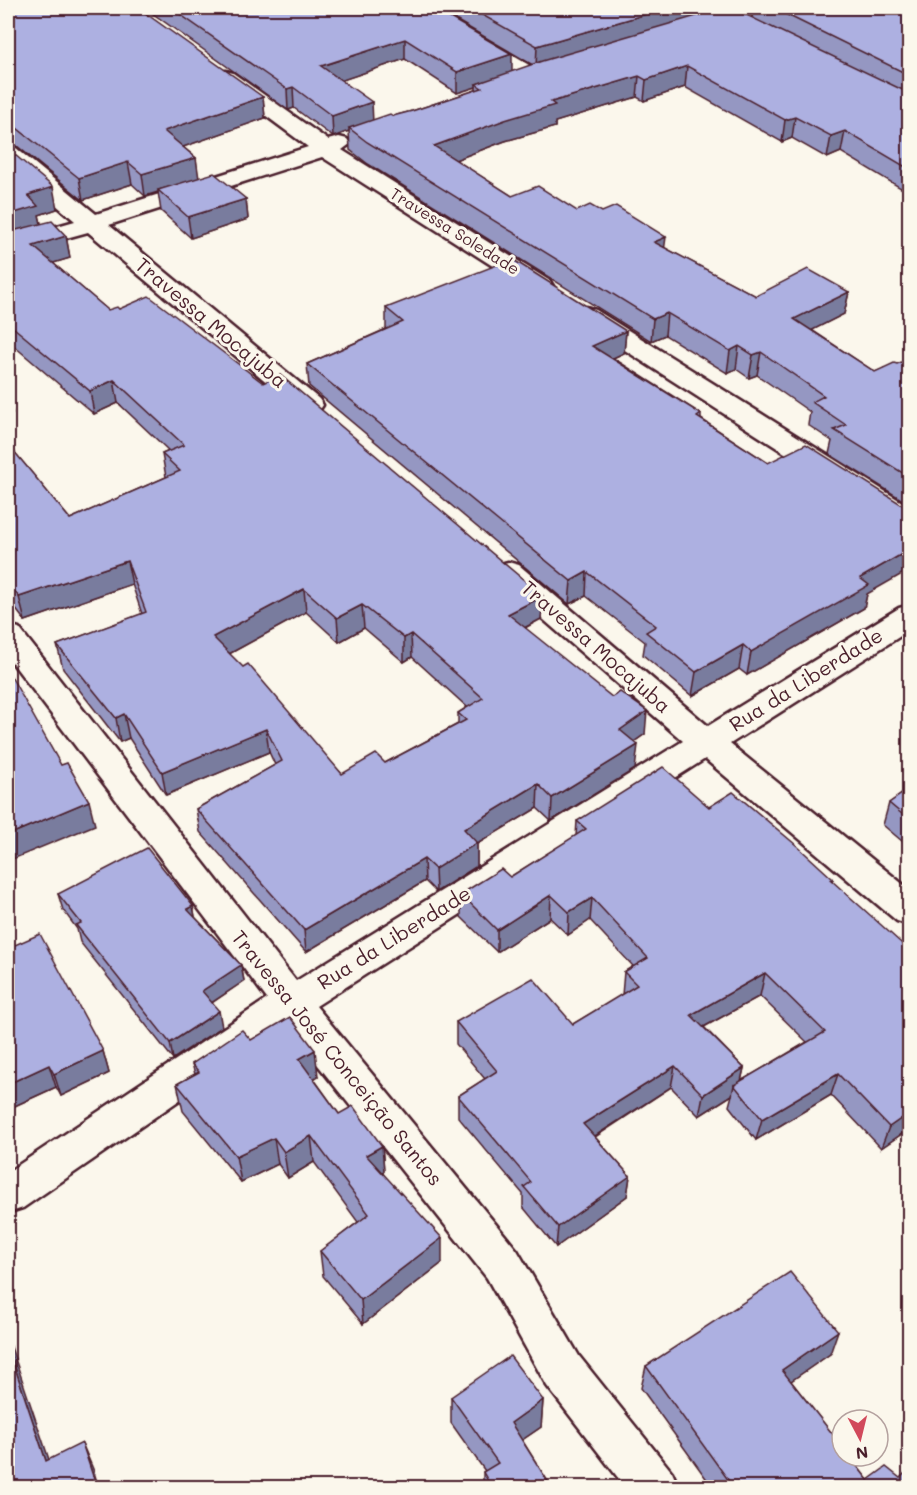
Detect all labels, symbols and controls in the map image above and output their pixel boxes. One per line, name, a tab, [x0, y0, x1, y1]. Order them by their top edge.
street label: Travessa Soledade	[387, 182, 524, 279]
street label: Travessa Mocajuba	[131, 251, 293, 393]
street label: Travessa Mocajuba	[517, 574, 677, 718]
street label: Rua da Liberdade	[724, 621, 887, 737]
street label: Rua da Liberdade	[312, 879, 475, 995]
street label: Travessa José Conceição Santos	[227, 924, 449, 1190]
north arrow	[830, 1408, 890, 1468]
text: N	[855, 1442, 869, 1465]

